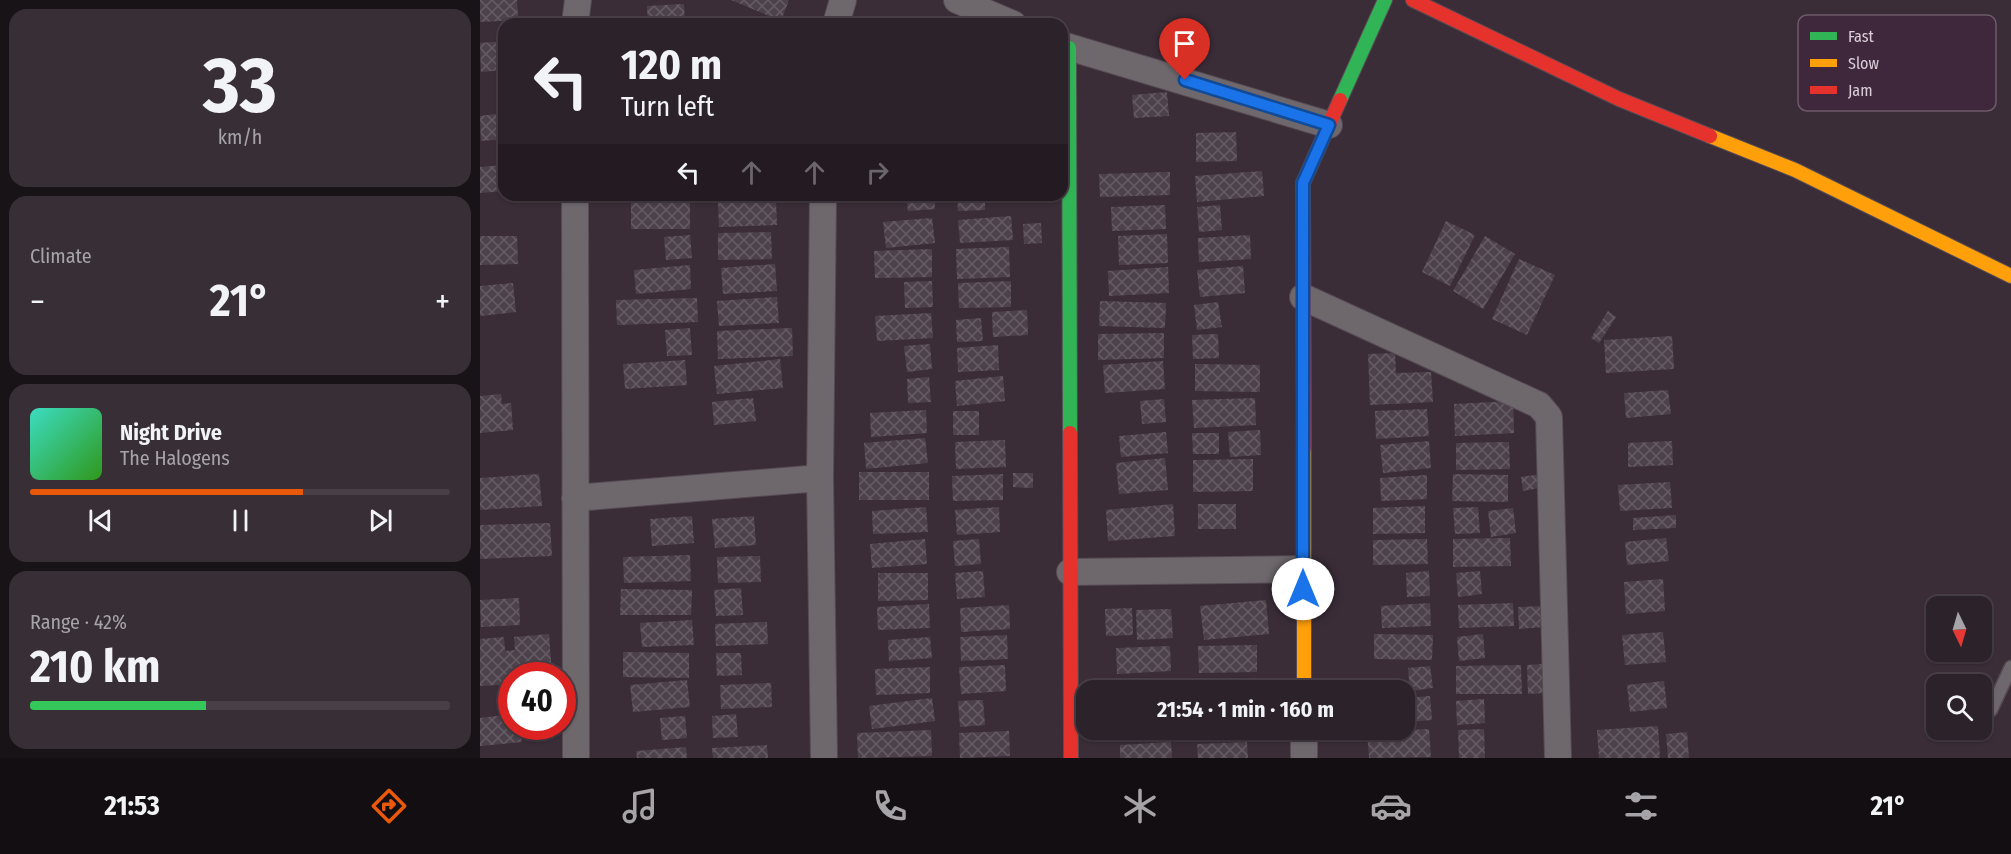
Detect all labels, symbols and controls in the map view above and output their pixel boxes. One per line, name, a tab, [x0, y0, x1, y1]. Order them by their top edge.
legend	[1798, 15, 1996, 111]
pin	[1159, 18, 1210, 80]
icon: arrive	[1168, 27, 1201, 60]
text: Fast	[1848, 27, 1875, 46]
text: 33	[203, 39, 277, 133]
text: 120 m	[621, 40, 722, 90]
icon: left	[522, 42, 600, 120]
text: Slow	[1848, 54, 1879, 73]
text: Jam	[1848, 81, 1873, 100]
text: Turn left	[621, 91, 714, 123]
text: km/h	[218, 125, 262, 149]
icon: left	[672, 156, 705, 189]
icon: ahead	[735, 156, 768, 189]
icon: ahead	[798, 156, 831, 189]
icon: right	[861, 156, 894, 189]
text: Climate	[30, 244, 92, 268]
text: 21°	[210, 274, 270, 328]
text: −	[30, 282, 45, 322]
text: +	[435, 282, 450, 322]
text: Night Drive	[120, 419, 222, 446]
text: The Halogens	[120, 446, 230, 470]
icon: previous	[84, 504, 117, 537]
icon: pause	[224, 504, 257, 537]
icon: next	[364, 504, 397, 537]
position arrow	[1271, 557, 1335, 621]
north arrow	[1926, 596, 1992, 662]
map controls	[1926, 596, 1992, 740]
text: Range · 42%	[30, 610, 127, 634]
text: 210 km	[30, 640, 160, 694]
speed limit sign: 40	[498, 662, 576, 740]
button: search	[1926, 674, 1992, 740]
text: 21:54 · 1 min · 160 m	[1157, 696, 1334, 723]
icon: directions	[368, 785, 410, 827]
icon: music	[619, 785, 661, 827]
icon: phone	[869, 785, 911, 827]
icon: climate	[1119, 785, 1161, 827]
icon: car	[1370, 785, 1412, 827]
icon: filters	[1620, 785, 1662, 827]
text: 21:53	[104, 790, 160, 822]
text: 21°	[1871, 790, 1907, 822]

